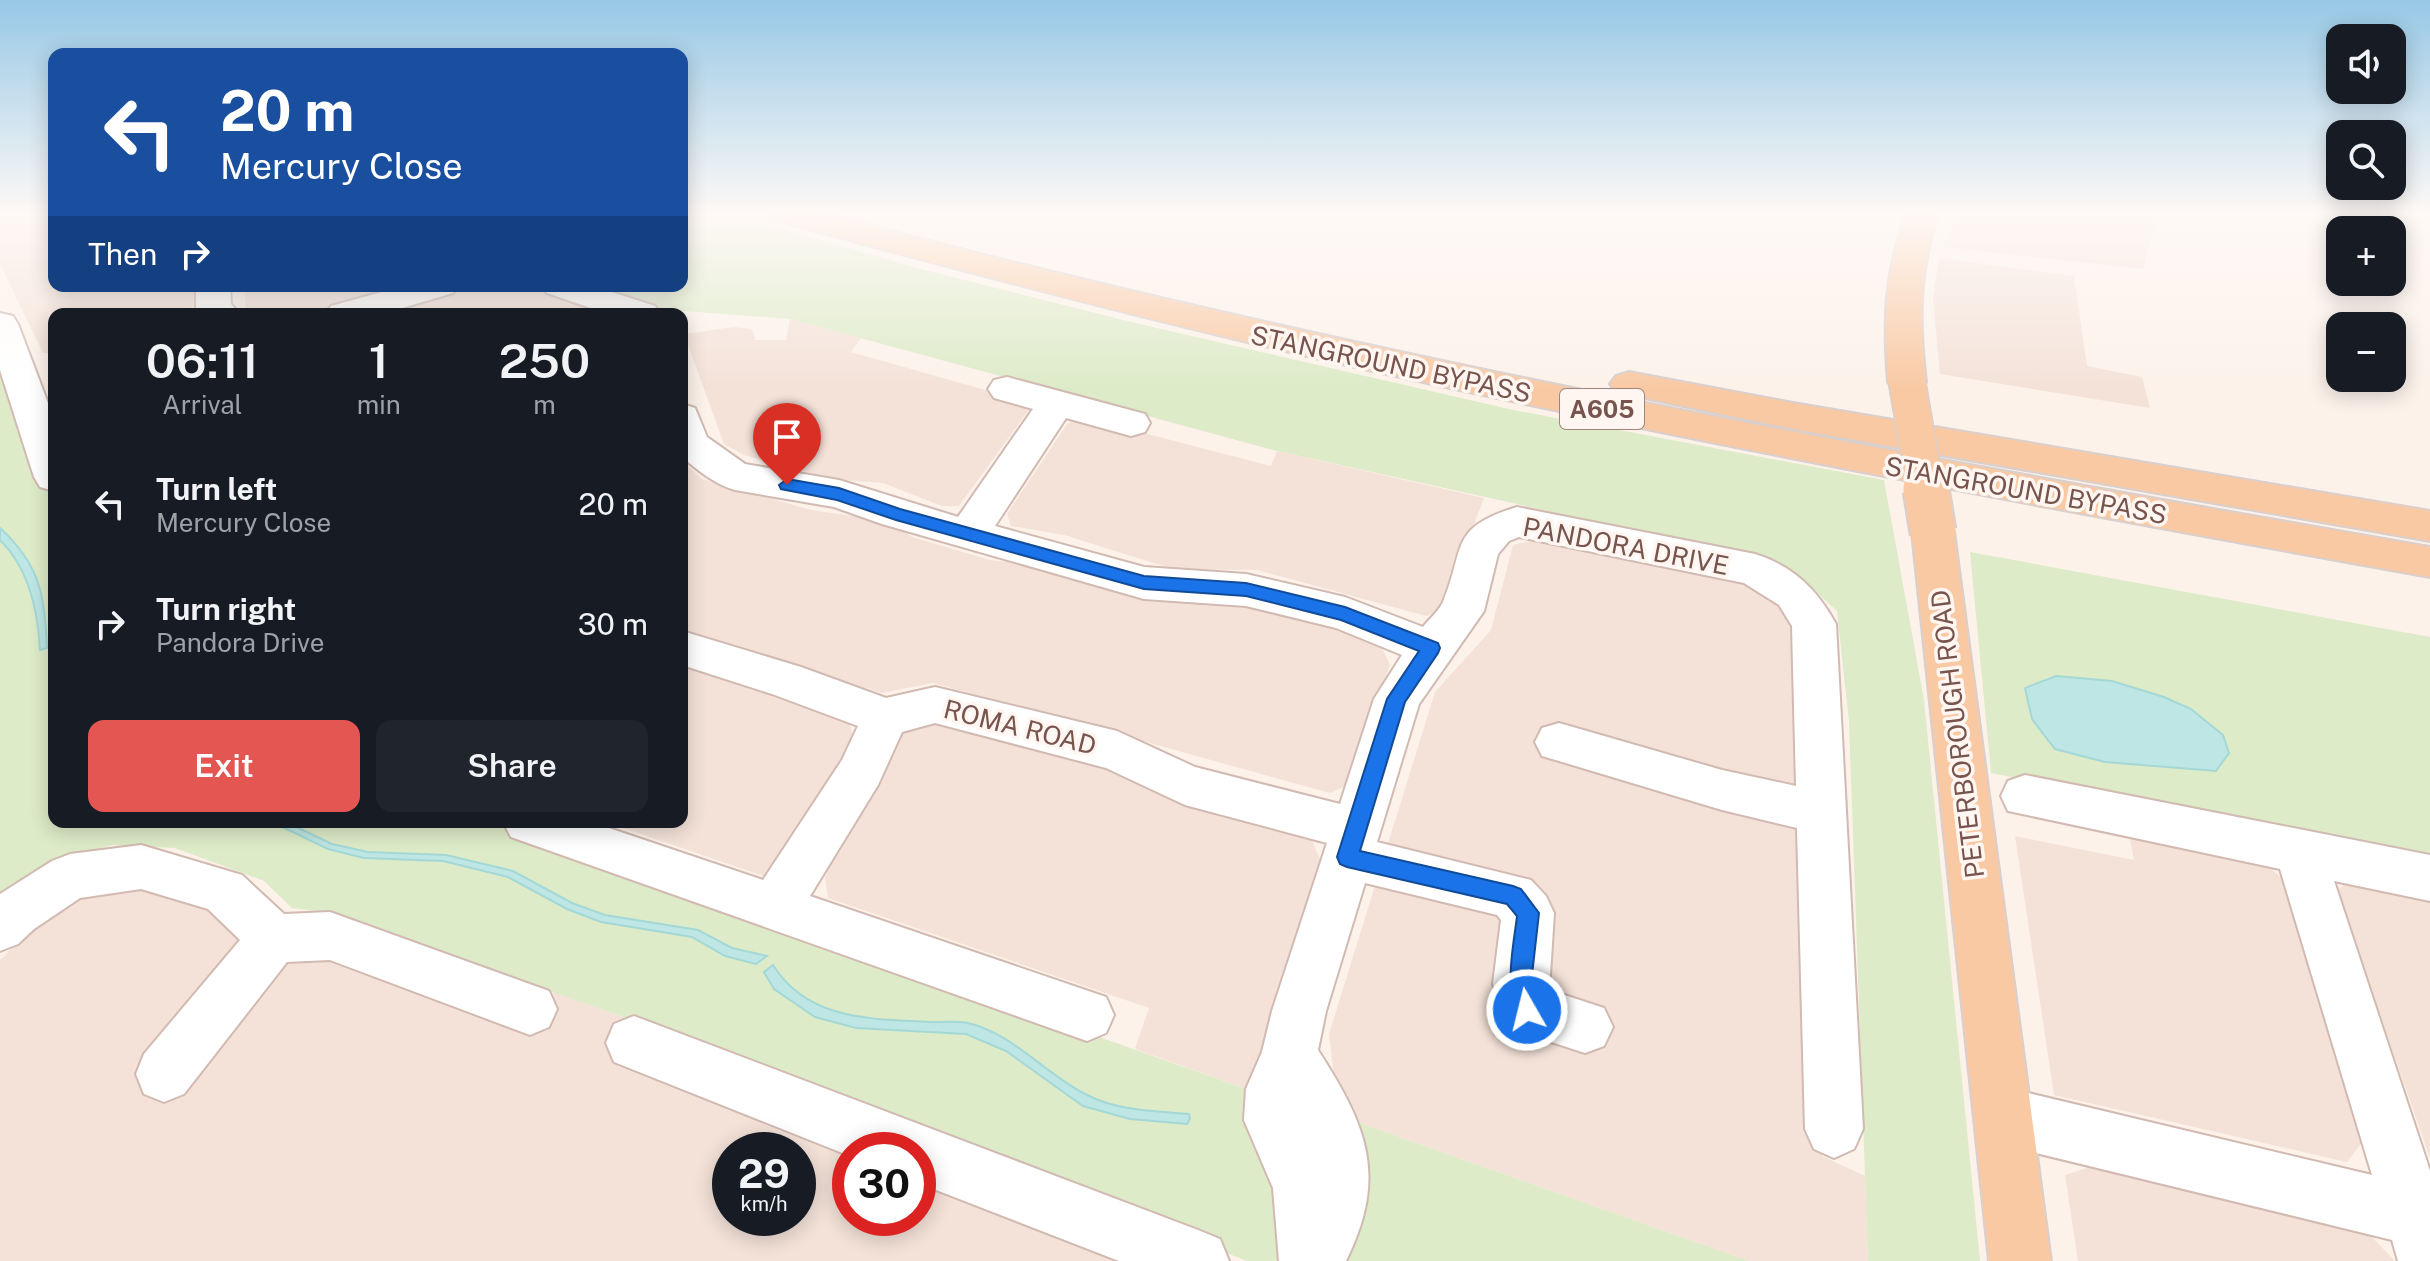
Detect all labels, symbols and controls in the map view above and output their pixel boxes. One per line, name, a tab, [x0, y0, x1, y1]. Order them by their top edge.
map controls	[2326, 24, 2406, 392]
button: sound	[2326, 24, 2406, 104]
text: 20 m	[220, 78, 354, 144]
icon: left	[88, 80, 192, 184]
button: search	[2326, 120, 2406, 200]
text: Mercury Close	[220, 145, 463, 187]
button: +	[2326, 216, 2406, 296]
icon: right	[173, 232, 217, 276]
text: Then	[88, 236, 157, 272]
button: −	[2326, 312, 2406, 392]
street label: STANGROUND BYPASS	[1248, 319, 1534, 409]
text: 06:11	[146, 332, 259, 389]
text: 1	[369, 332, 389, 389]
text: 250	[499, 332, 590, 389]
text: Arrival	[162, 389, 243, 420]
text: min	[357, 389, 401, 420]
text: m	[533, 389, 556, 420]
road number: A605	[1560, 389, 1644, 429]
pin	[753, 403, 821, 485]
icon: arrive	[765, 415, 809, 459]
street label: STANGROUND BYPASS	[1883, 450, 2169, 530]
text: Turn left	[156, 471, 277, 507]
icon: left	[88, 482, 132, 526]
text: 20 m	[579, 486, 648, 522]
text: Mercury Close	[156, 507, 331, 538]
street label: PANDORA DRIVE	[1520, 511, 1732, 581]
street label: PETERBOROUGH ROAD	[1924, 588, 1990, 880]
text: Turn right	[156, 591, 296, 627]
icon: right	[88, 602, 132, 646]
text: 30 m	[578, 606, 648, 642]
text: Pandora Drive	[156, 627, 325, 658]
street label: ROMA ROAD	[940, 693, 1100, 761]
button: Exit	[88, 720, 360, 812]
button: Share	[376, 720, 648, 812]
position arrow	[1485, 968, 1569, 1052]
speed limit sign: 30	[832, 1132, 936, 1236]
text: 29	[738, 1150, 790, 1197]
text: km/h	[740, 1192, 788, 1216]

